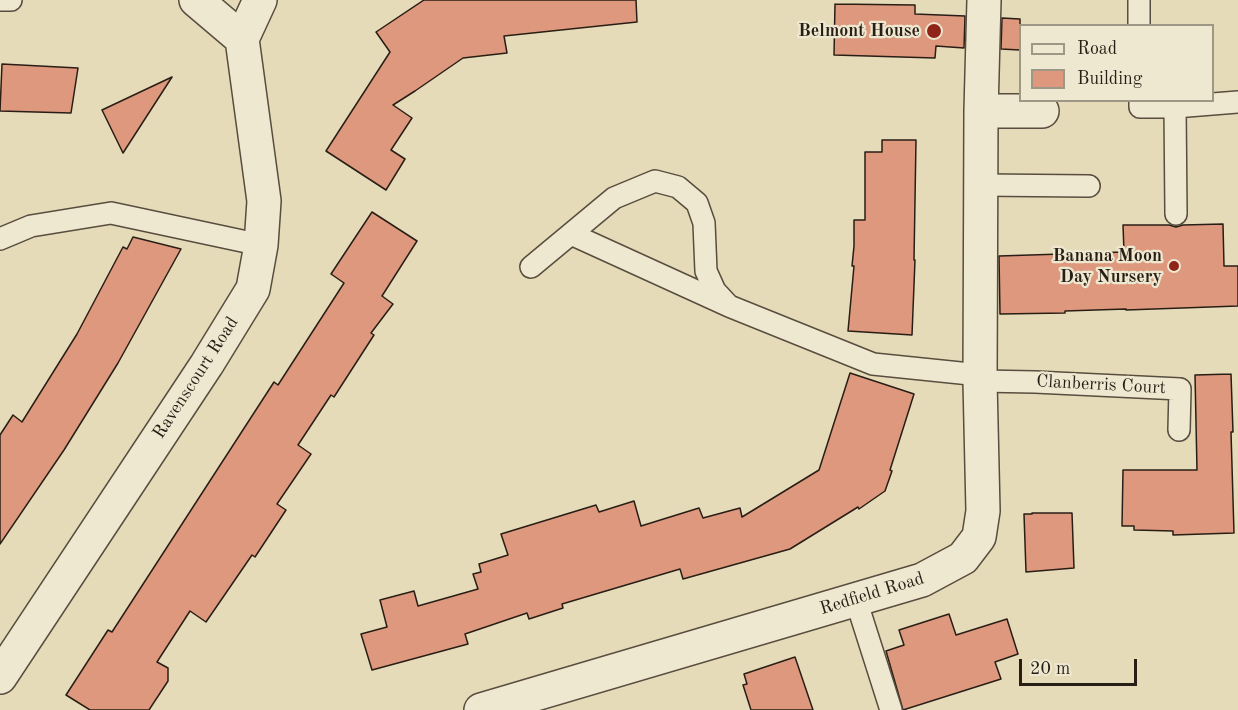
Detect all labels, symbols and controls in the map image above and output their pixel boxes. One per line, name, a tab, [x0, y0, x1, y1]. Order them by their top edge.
place label: Belmont House	[798, 20, 920, 42]
marker: Belmont House	[925, 22, 943, 40]
legend	[1019, 24, 1214, 102]
text: Road	[1077, 40, 1117, 58]
text: Building	[1077, 70, 1142, 88]
place label: Banana Moon Day Nursery	[1053, 245, 1162, 288]
marker: Banana Moon Day Nursery	[1167, 259, 1181, 273]
street label: Ravenscourt Road	[149, 313, 243, 443]
street label: Clanberris Court	[1036, 371, 1166, 399]
street label: Redfield Road	[817, 568, 927, 620]
scale bar	[1022, 647, 1140, 685]
text: 20 m	[1030, 660, 1070, 678]

